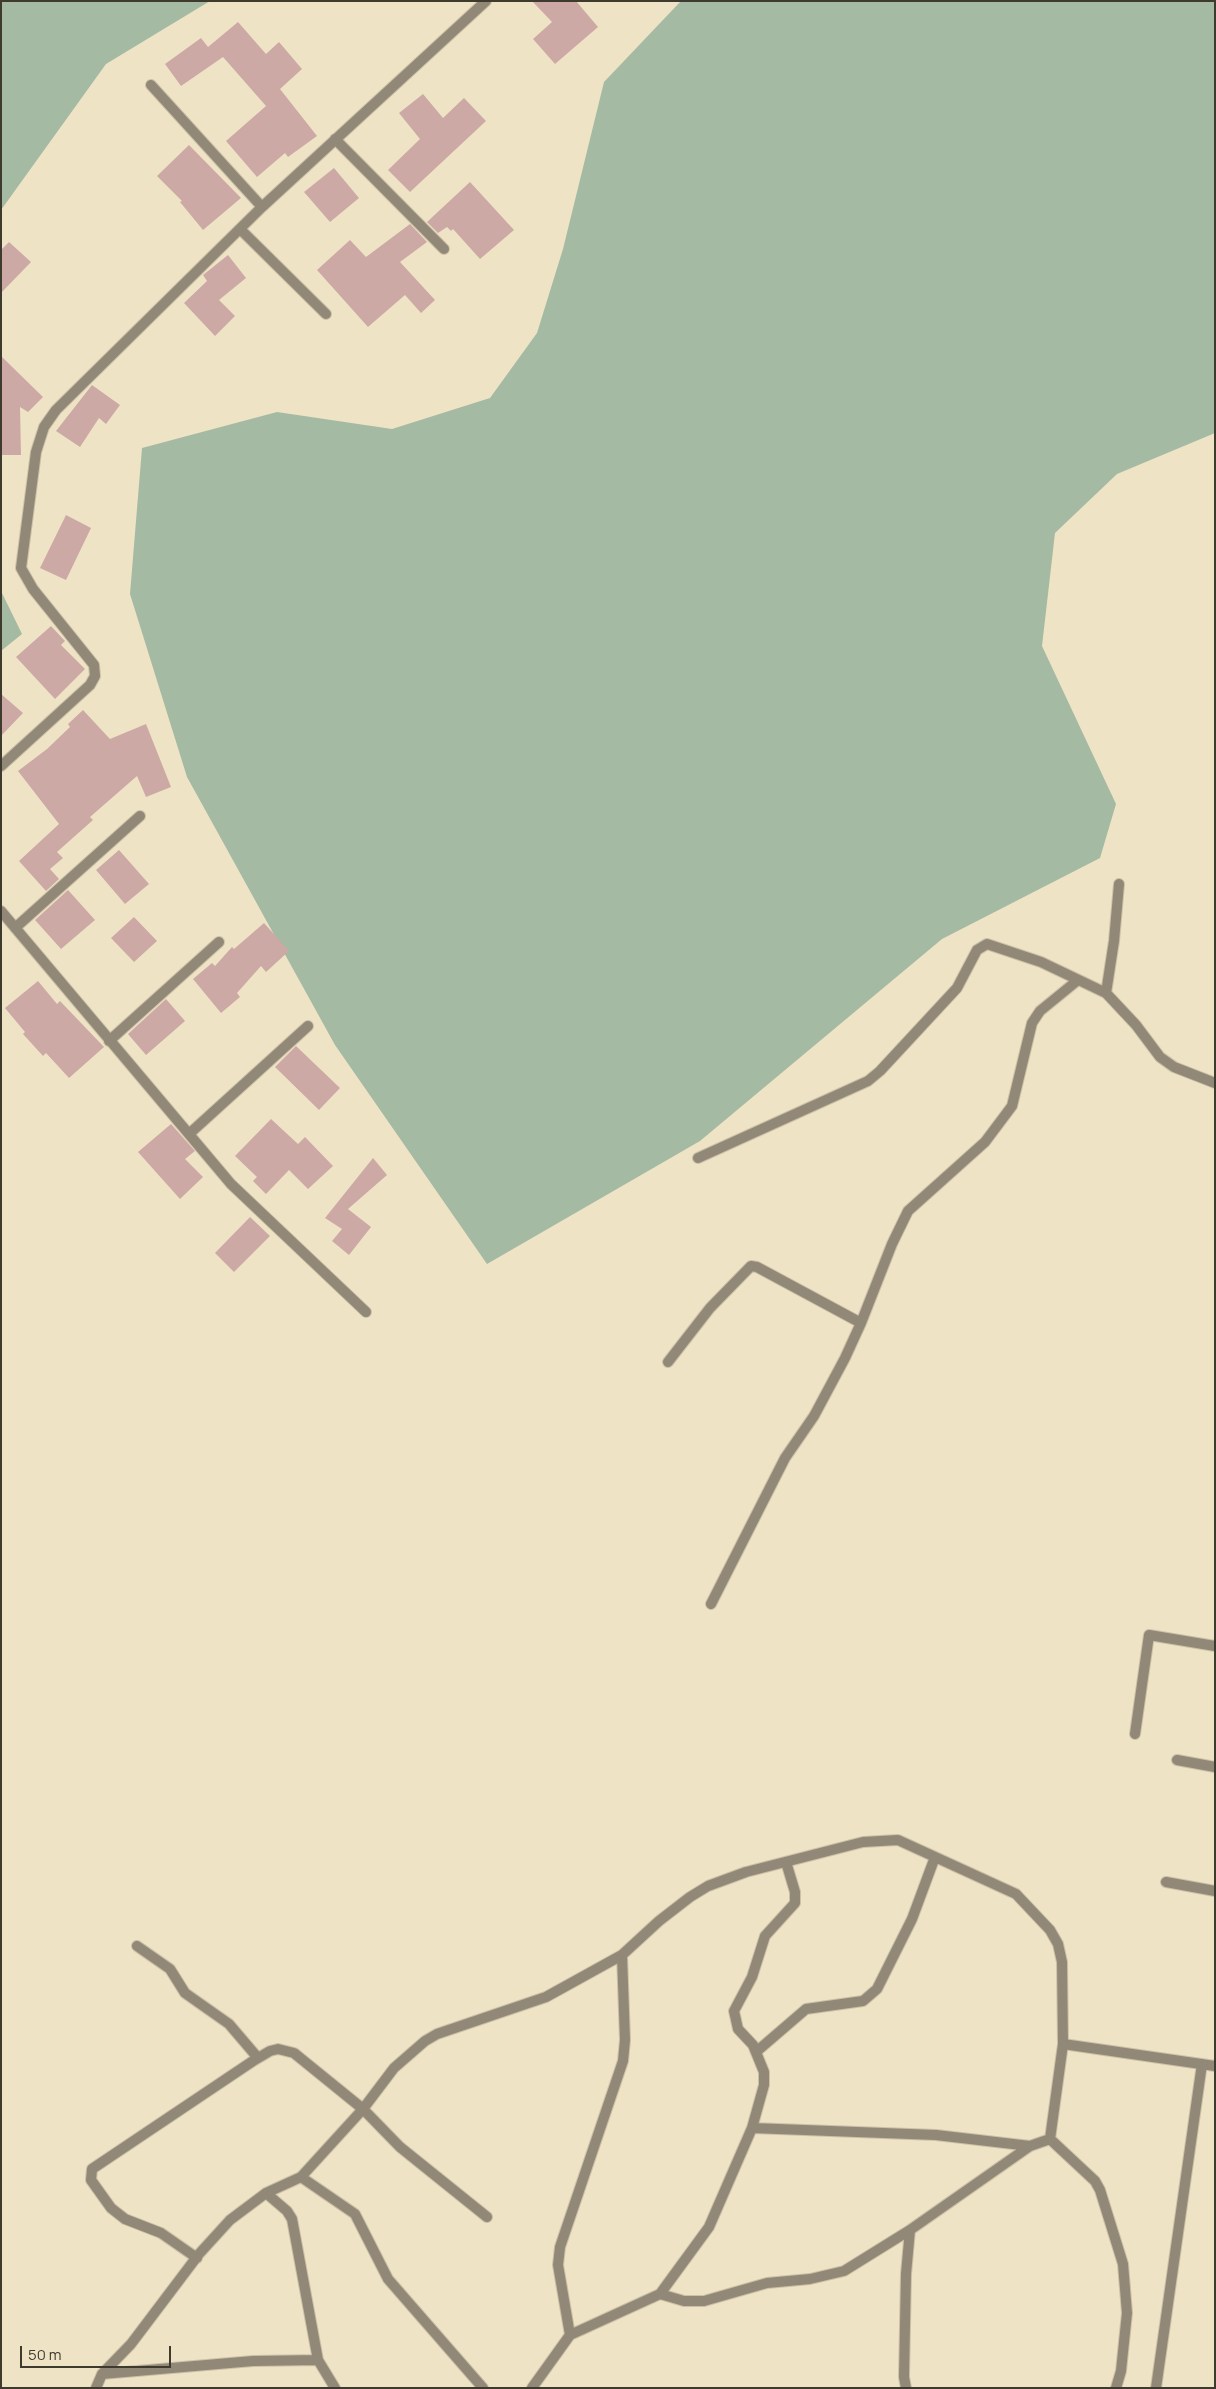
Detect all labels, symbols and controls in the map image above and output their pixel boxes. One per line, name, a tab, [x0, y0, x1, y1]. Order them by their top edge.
scale bar	[22, 2336, 174, 2368]
text: 50 m	[28, 2344, 62, 2365]

